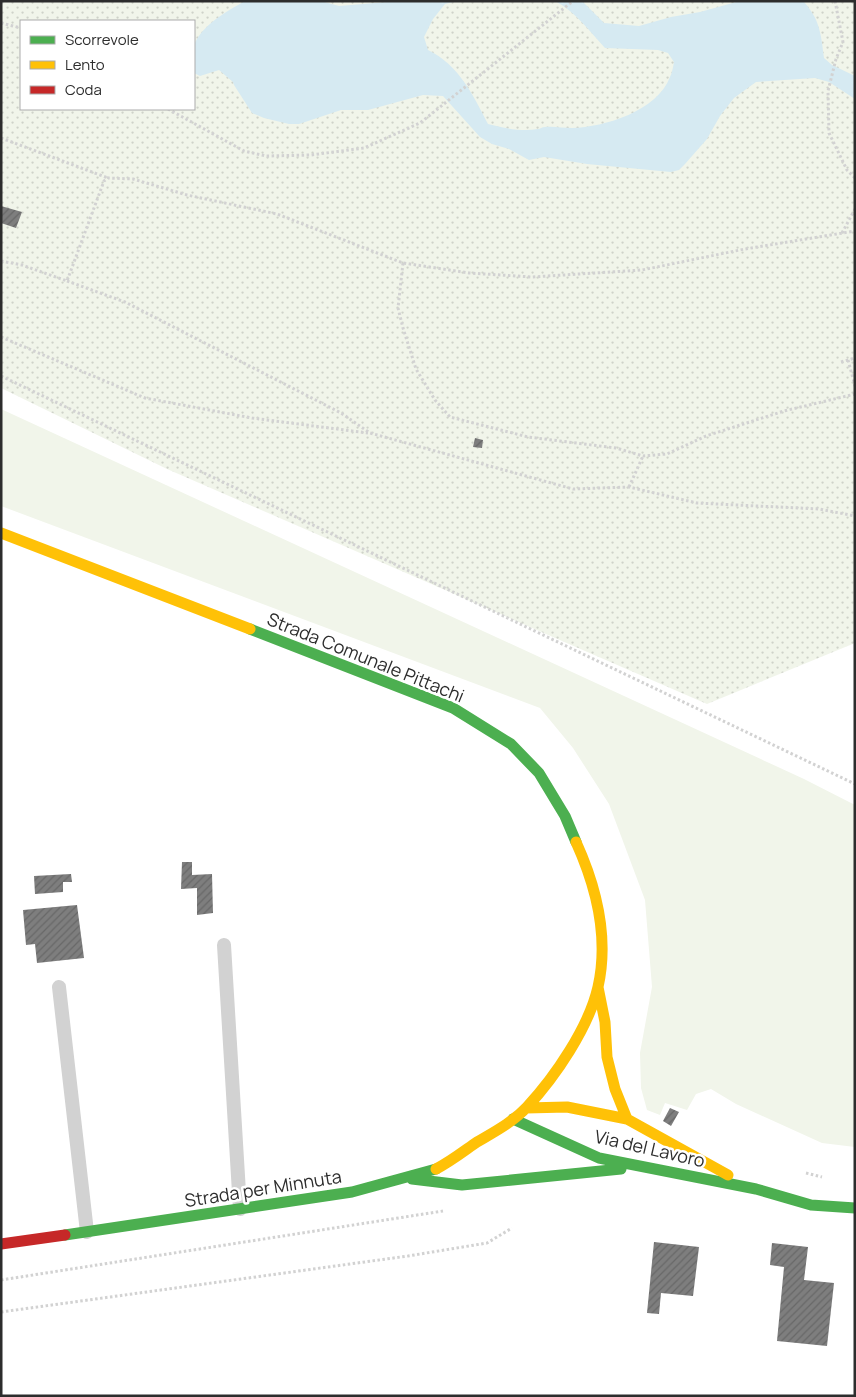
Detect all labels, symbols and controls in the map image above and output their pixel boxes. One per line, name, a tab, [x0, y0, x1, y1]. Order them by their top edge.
legend	[20, 20, 195, 110]
text: Scorrevole	[65, 29, 139, 50]
text: Lento	[65, 54, 105, 75]
text: Coda	[65, 79, 102, 100]
street label: Strada Comunale Pittachi	[264, 606, 468, 708]
street label: Via del Lavoro	[592, 1124, 708, 1172]
street label: Strada per Minnuta	[183, 1164, 343, 1212]

